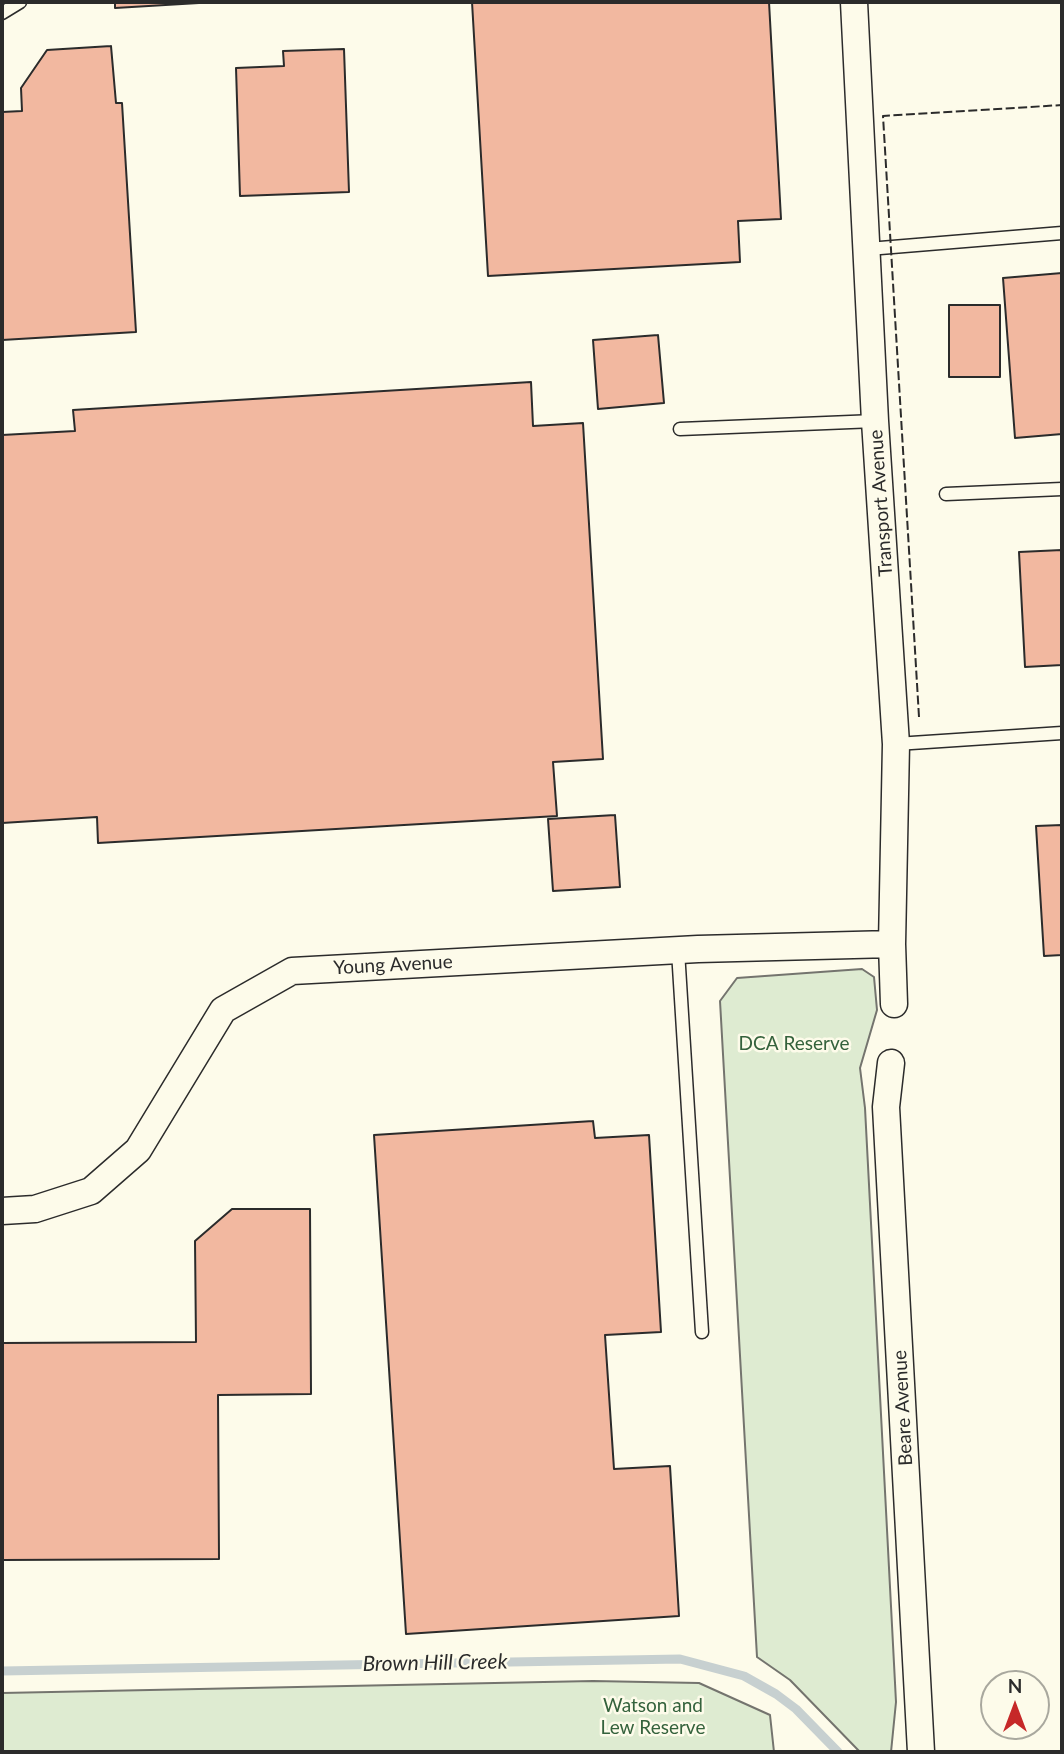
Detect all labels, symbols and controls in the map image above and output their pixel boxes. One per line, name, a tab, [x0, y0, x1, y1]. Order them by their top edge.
street label: Transport Avenue	[864, 429, 898, 577]
street label: Young Avenue	[333, 950, 453, 980]
park label: DCA Reserve	[739, 1033, 849, 1055]
street label: Beare Avenue	[889, 1350, 917, 1466]
water label: Brown Hill Creek	[362, 1649, 508, 1677]
north arrow	[980, 1670, 1050, 1740]
text: N	[1008, 1674, 1022, 1697]
park label: Watson and Lew Reserve	[601, 1695, 705, 1739]

